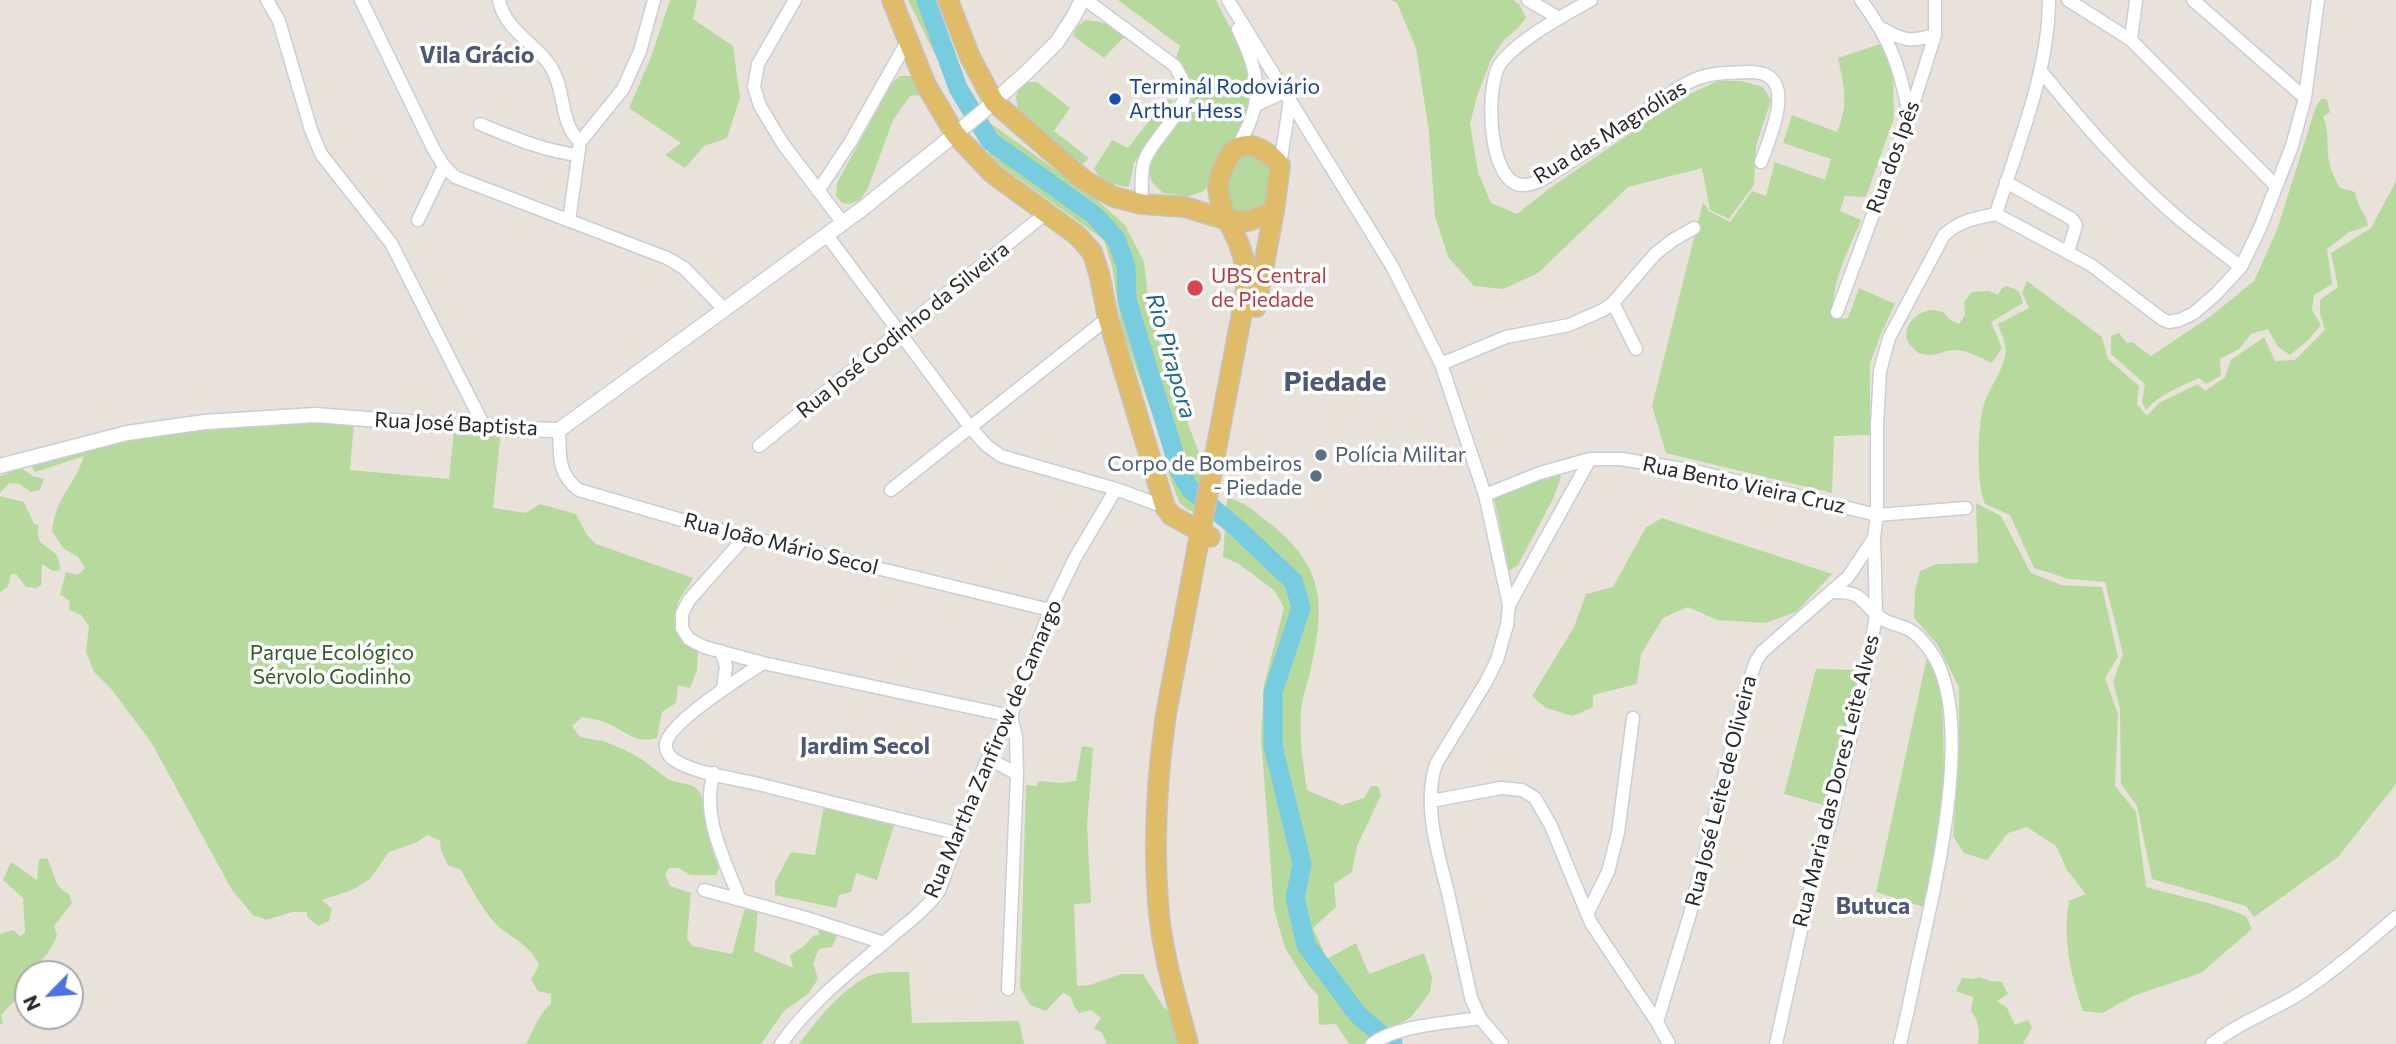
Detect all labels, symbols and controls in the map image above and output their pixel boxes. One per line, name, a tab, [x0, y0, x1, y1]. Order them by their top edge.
district label: Vila Grácio	[420, 41, 534, 69]
place label: Terminál Rodoviário Arthur Hess	[1129, 74, 1320, 124]
street label: Rua das Magnólias	[1529, 75, 1691, 189]
marker: Terminál Rodoviário Arthur Hess	[1107, 91, 1123, 107]
street label: Rua dos Ipês	[1861, 97, 1925, 217]
street label: Rua José Godinho da Silveira	[792, 236, 1014, 424]
place label: UBS Central de Piedade	[1211, 263, 1327, 313]
marker: UBS Central de Piedade	[1185, 278, 1205, 298]
water label: Rio Pirapora	[1140, 290, 1202, 422]
district label: Piedade	[1284, 365, 1386, 399]
street label: Rua José Baptista	[374, 407, 538, 441]
place label: Polícia Militar	[1335, 442, 1466, 468]
marker: Polícia Militar	[1313, 447, 1329, 463]
place label: Corpo de Bombeiros - Piedade	[1107, 451, 1302, 501]
street label: Rua Bento Vieira Cruz	[1640, 451, 1848, 519]
marker: Corpo de Bombeiros - Piedade	[1308, 468, 1324, 484]
street label: Rua João Mário Secol	[681, 508, 881, 580]
street label: Rua Martha Zanfirow de Camargo	[919, 596, 1067, 902]
street label: Rua Maria das Dores Leite Alves	[1787, 632, 1885, 930]
park label: Parque Ecológico Sérvolo Godinho	[250, 640, 414, 690]
street label: Rua José Leite de Oliveira	[1680, 673, 1762, 909]
district label: Jardim Secol	[800, 732, 930, 760]
district label: Butuca	[1836, 892, 1910, 920]
north arrow	[14, 960, 84, 1030]
text: N	[18, 992, 45, 1015]

